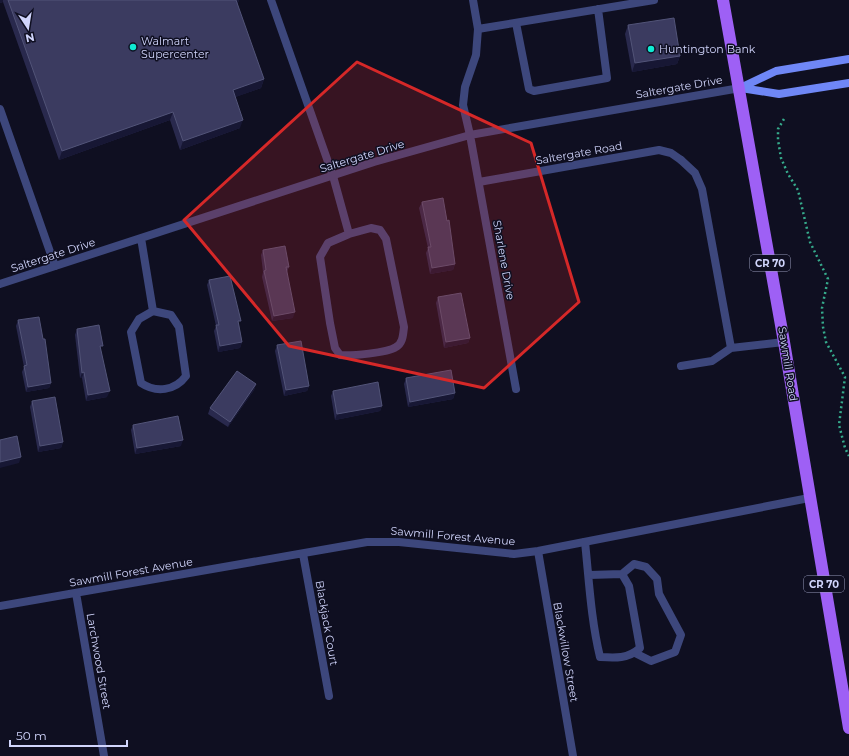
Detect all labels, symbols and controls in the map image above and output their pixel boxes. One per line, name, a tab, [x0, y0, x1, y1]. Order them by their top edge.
north arrow	[8, 8, 48, 48]
text: N	[24, 30, 36, 46]
place label: Walmart Supercenter	[141, 34, 209, 61]
marker: Walmart Supercenter	[128, 42, 138, 52]
place label: Huntington Bank	[659, 42, 756, 56]
marker: Huntington Bank	[646, 44, 656, 54]
street label: Saltergate Drive	[634, 72, 724, 102]
street label: Saltergate Drive	[318, 136, 406, 176]
street label: Saltergate Road	[535, 138, 623, 168]
street label: Sharlene Drive	[490, 219, 518, 301]
street label: Saltergate Drive	[9, 235, 97, 275]
road number: CR 70	[750, 255, 790, 271]
street label: Sawmill Road	[775, 326, 801, 402]
street label: Sawmill Forest Avenue	[390, 524, 516, 548]
street label: Sawmill Forest Avenue	[68, 554, 194, 590]
road number: CR 70	[804, 576, 844, 592]
street label: Blackjack Court	[313, 579, 341, 667]
street label: Blackwillow Street	[550, 601, 582, 704]
street label: Larchwood Street	[84, 612, 114, 711]
scale bar	[10, 722, 127, 748]
text: 50 m	[16, 728, 47, 743]

